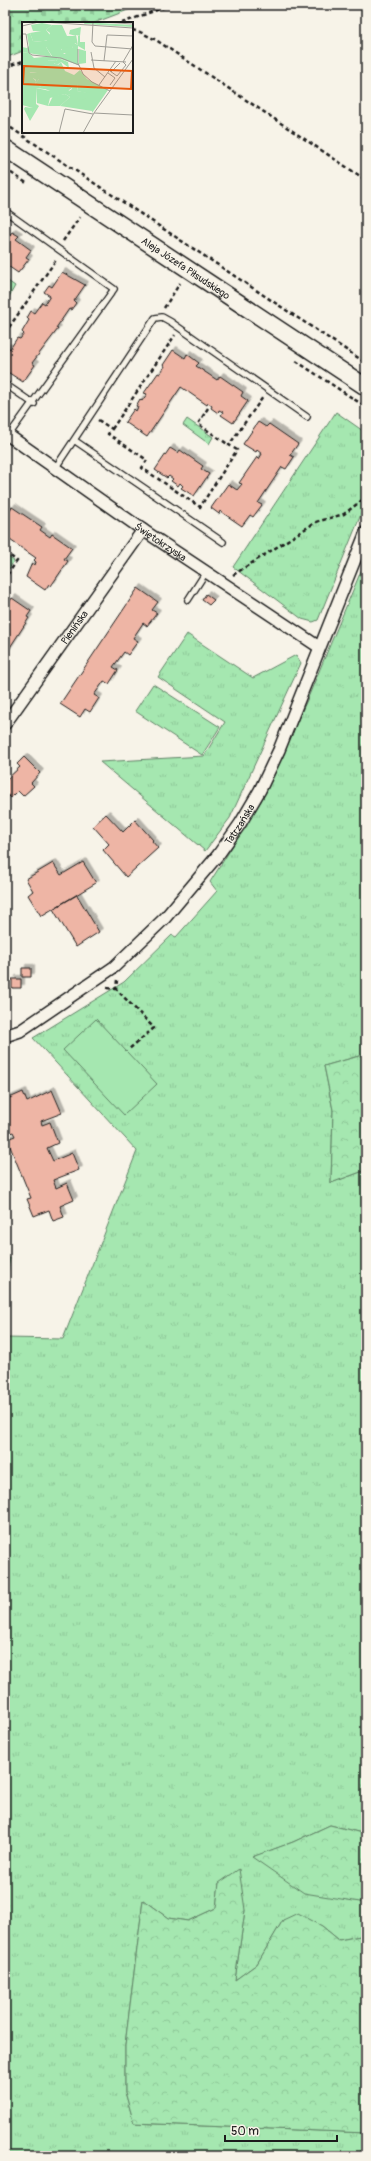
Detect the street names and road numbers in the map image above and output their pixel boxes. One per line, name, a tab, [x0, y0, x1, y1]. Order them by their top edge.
street label: Aleja Józefa Piłsudskiego	[139, 235, 232, 303]
street label: Świętokrzyska	[132, 520, 189, 564]
street label: Pienińska	[59, 608, 91, 647]
street label: Tatrzańska	[222, 802, 258, 847]

